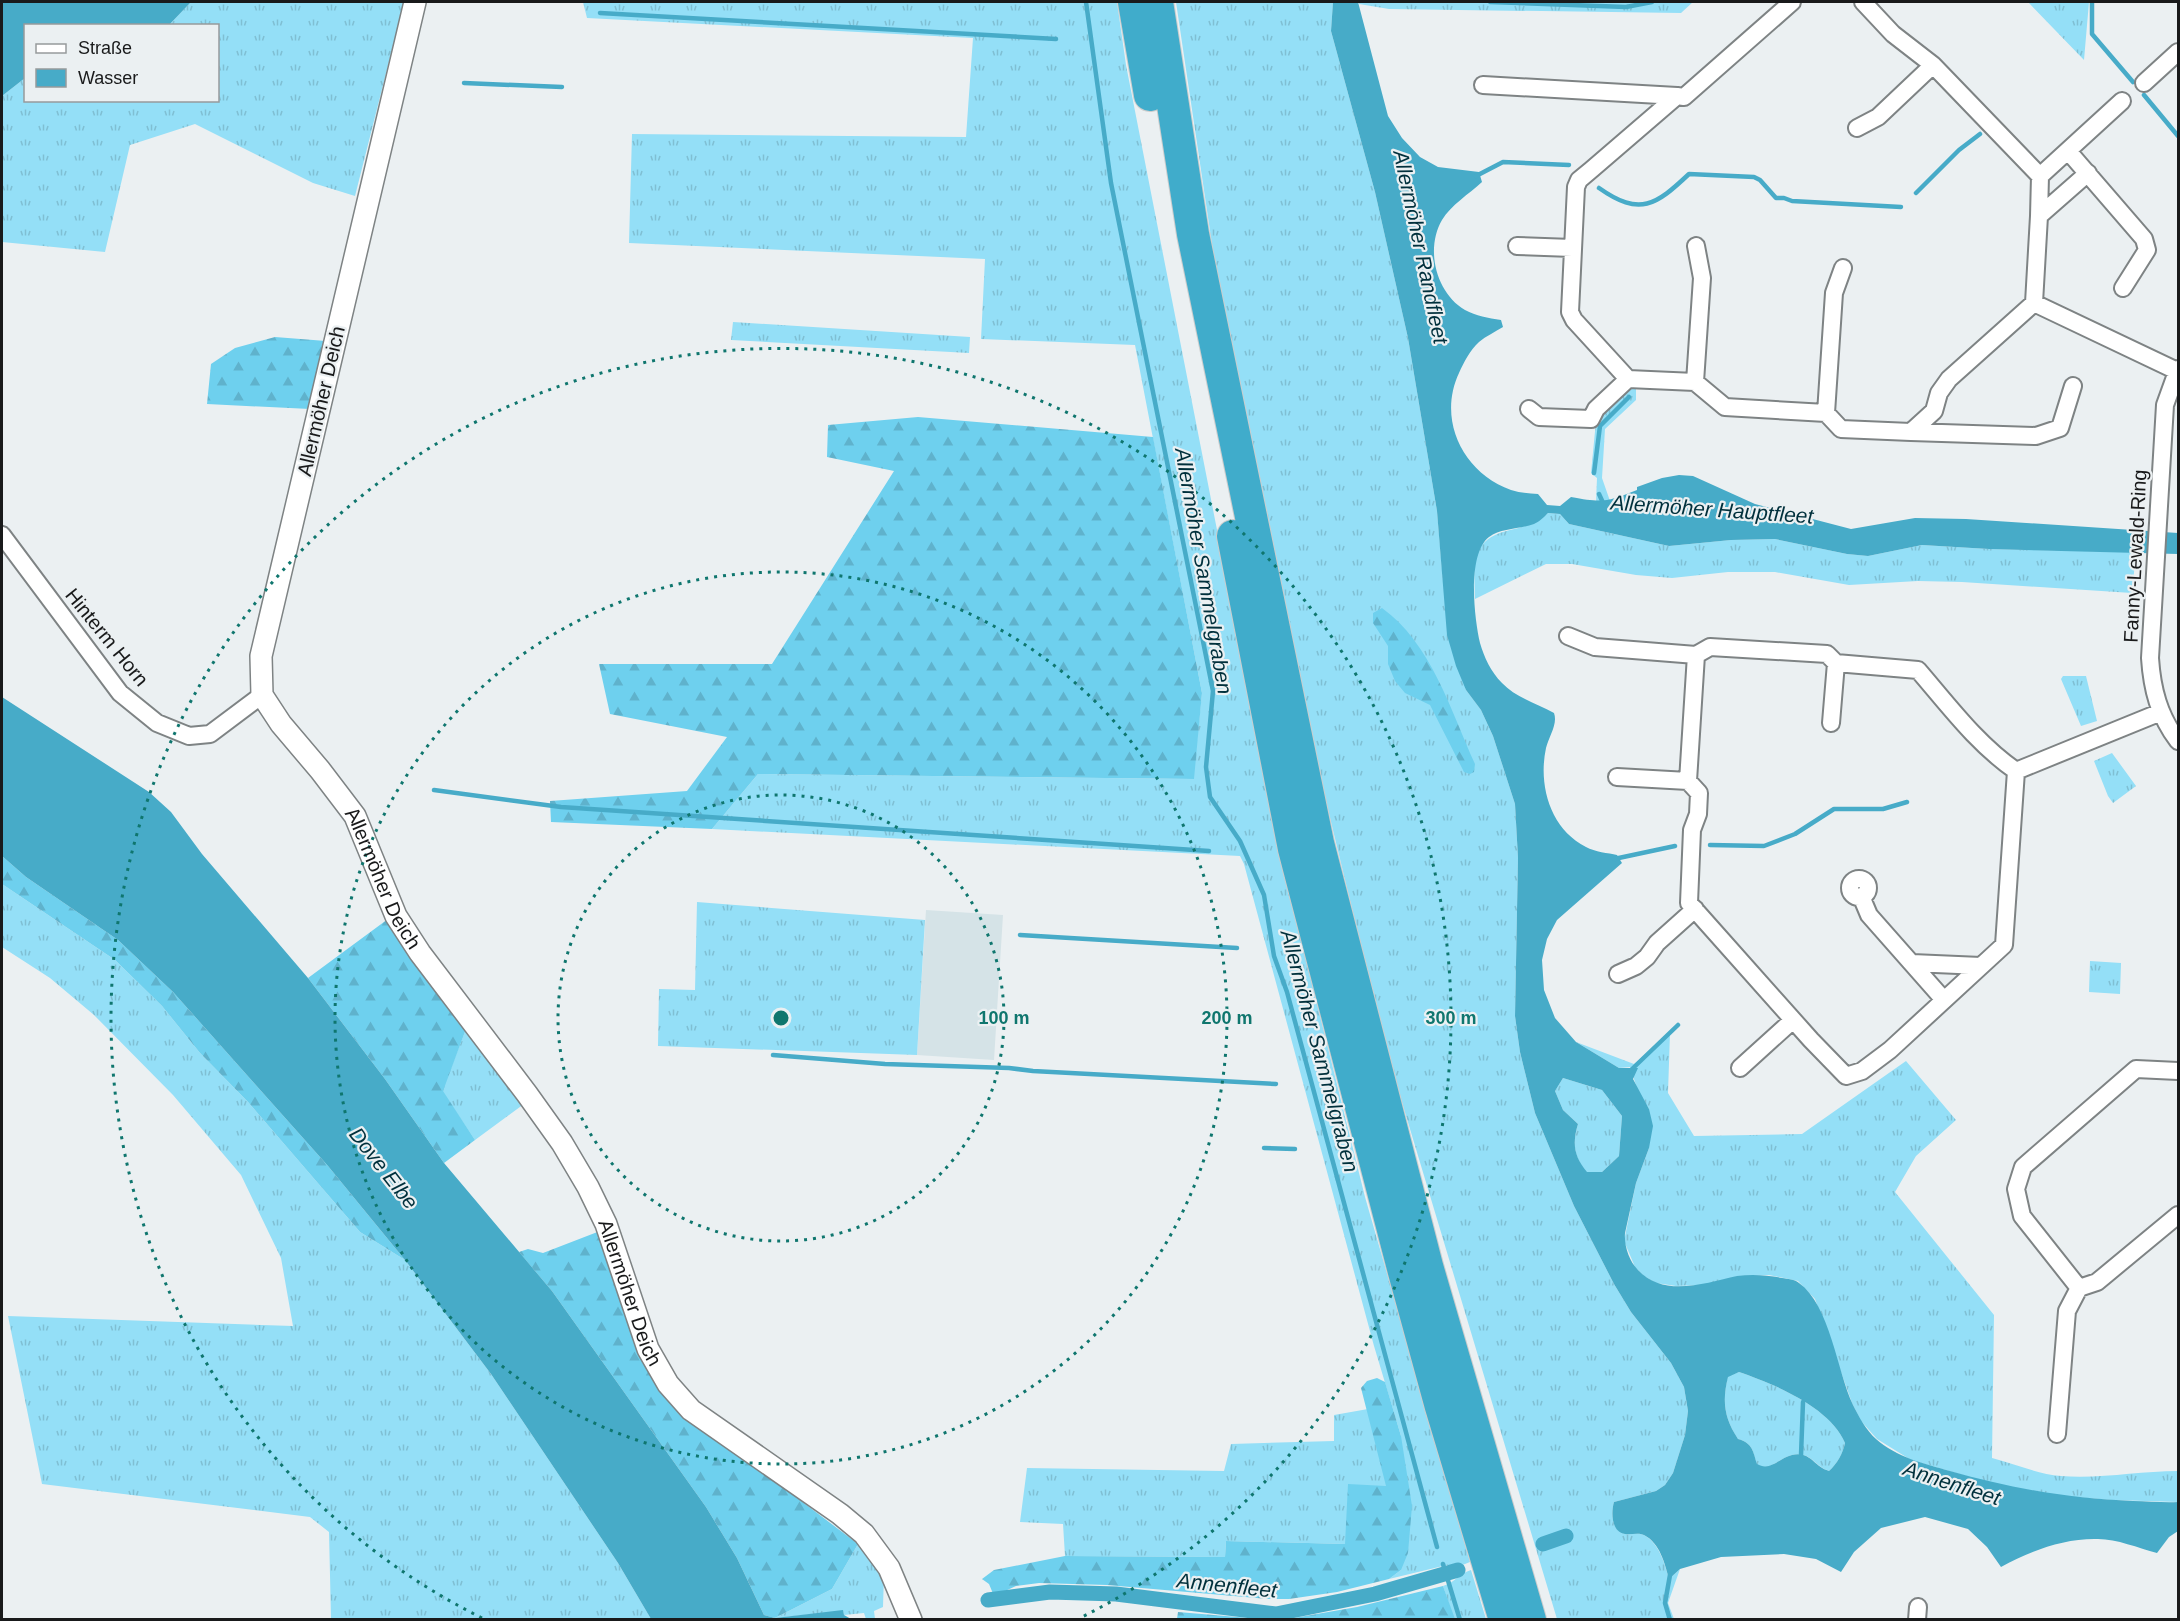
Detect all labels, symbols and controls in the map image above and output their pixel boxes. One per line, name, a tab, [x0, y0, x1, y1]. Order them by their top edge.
legend	[24, 24, 219, 102]
text: Straße	[78, 38, 132, 58]
text: Wasser	[78, 68, 138, 88]
water label: Allermöher Randfleet	[1389, 146, 1453, 347]
street label: Allermöher Deich	[293, 324, 349, 478]
water label: Allermöher Sammelgraben	[1171, 444, 1237, 696]
street label: Fanny-Lewald-Ring	[2119, 469, 2151, 643]
water label: Allermöher Hauptfleet	[1608, 490, 1815, 528]
street label: Hinterm Horn	[61, 584, 153, 690]
street label: Allermöher Deich	[341, 803, 425, 953]
water label: Allermöher Sammelgraben	[1276, 925, 1363, 1175]
centre of rings	[771, 1008, 791, 1028]
text: 100 m	[978, 1008, 1030, 1028]
text: 200 m	[1201, 1008, 1253, 1028]
text: 300 m	[1425, 1008, 1477, 1028]
water label: Dove Elbe	[345, 1123, 423, 1213]
street label: Allermöher Deich	[594, 1217, 666, 1370]
water label: Annenfleet	[1899, 1456, 2004, 1510]
water label: Annenfleet	[1174, 1568, 1279, 1602]

